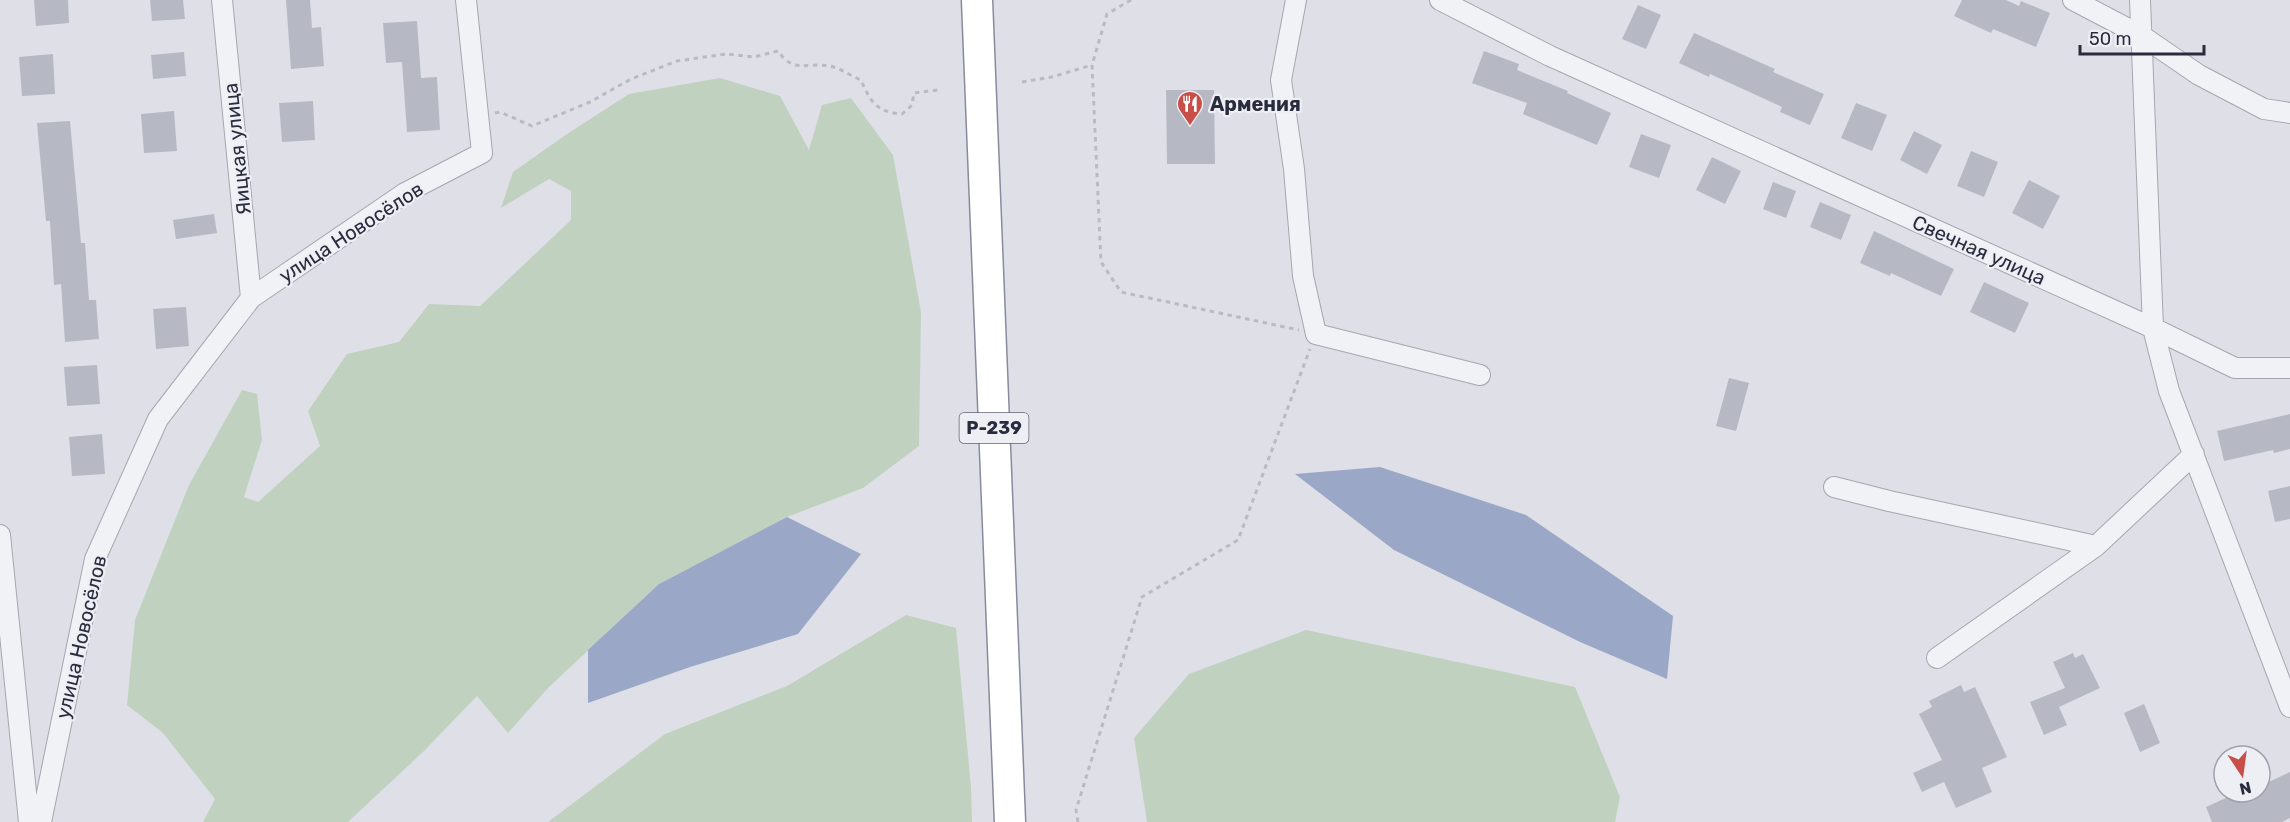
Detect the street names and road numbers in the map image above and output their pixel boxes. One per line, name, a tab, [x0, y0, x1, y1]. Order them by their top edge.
street label: Яицкая улица	[218, 82, 256, 216]
street label: улица Новосёлов	[274, 176, 428, 288]
street label: Свечная улица	[1909, 210, 2049, 290]
road number: Р-239	[960, 413, 1028, 443]
street label: улица Новосёлов	[50, 553, 112, 721]

